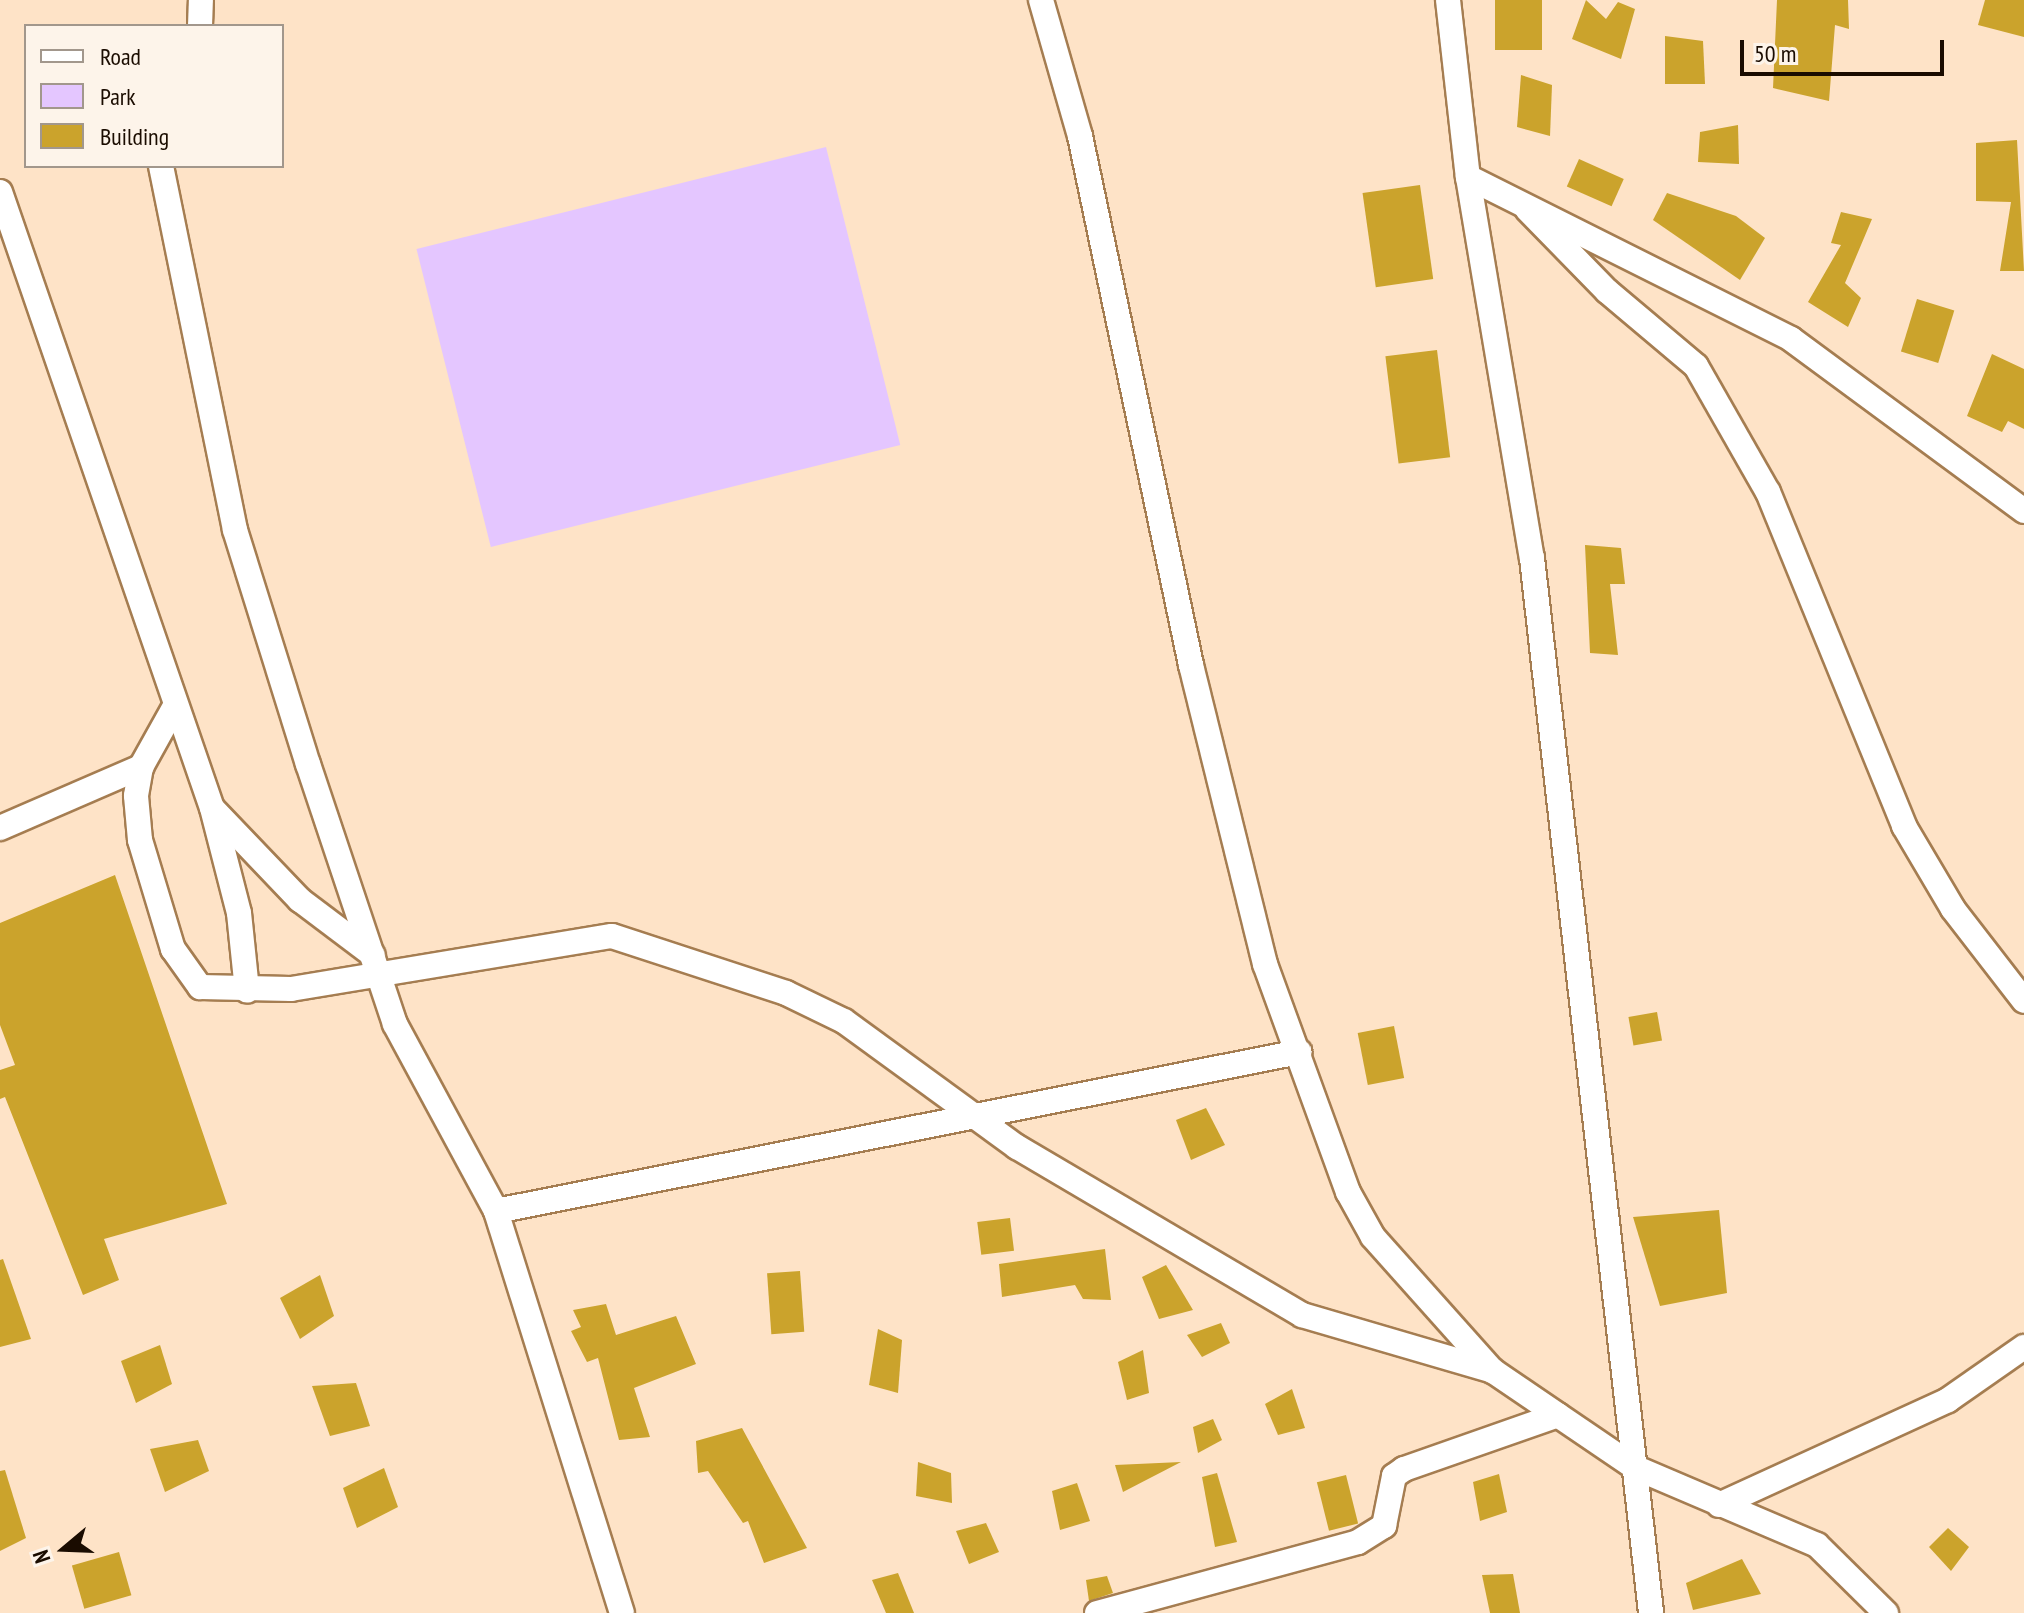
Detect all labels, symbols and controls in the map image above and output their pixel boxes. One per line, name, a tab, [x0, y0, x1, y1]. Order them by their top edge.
legend	[24, 24, 284, 168]
scale bar	[1744, 24, 1948, 74]
text: 50 m	[1754, 38, 1796, 69]
text: Road	[100, 41, 141, 72]
text: Park	[100, 81, 136, 112]
text: Building	[100, 121, 169, 152]
north arrow	[24, 1509, 104, 1589]
text: N	[26, 1547, 56, 1567]

